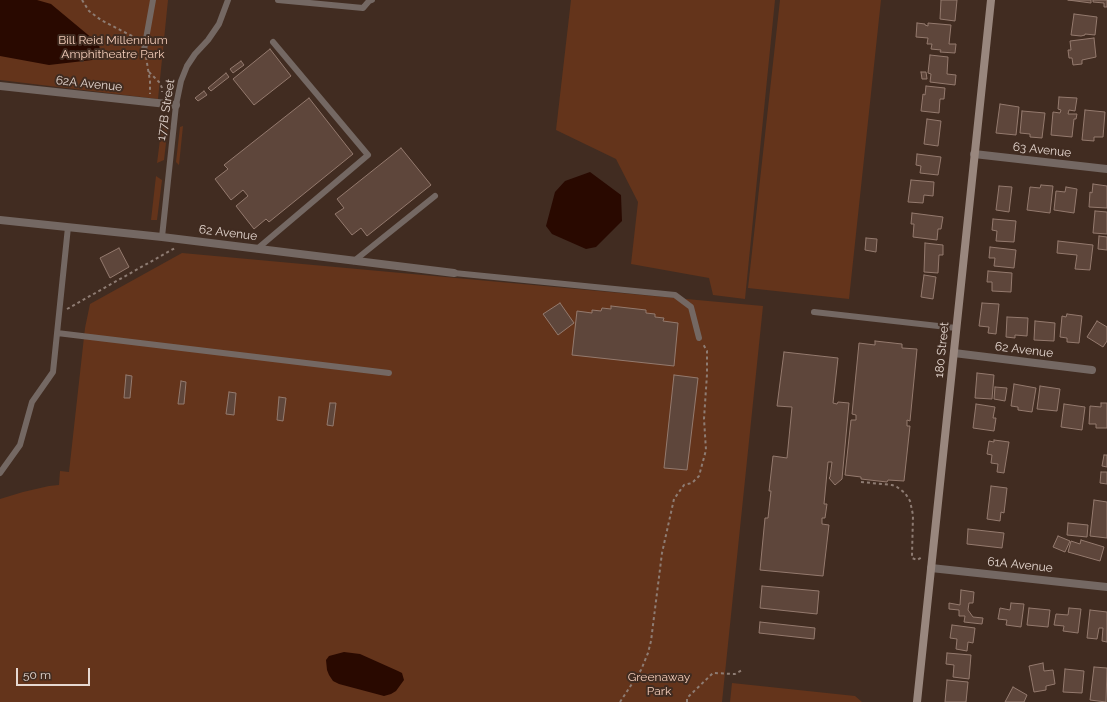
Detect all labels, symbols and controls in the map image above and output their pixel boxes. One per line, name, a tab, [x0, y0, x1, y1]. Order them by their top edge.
park label: Bill Reid Millennium Amphitheatre Park	[58, 33, 168, 61]
street label: 62A Avenue	[55, 73, 123, 95]
street label: 177B Street	[154, 78, 178, 142]
street label: 63 Avenue	[1012, 140, 1072, 160]
street label: 62 Avenue	[198, 222, 258, 244]
street label: 180 Street	[932, 321, 952, 379]
street label: 62 Avenue	[994, 339, 1054, 361]
street label: 61A Avenue	[987, 554, 1053, 576]
scale bar	[18, 660, 92, 686]
text: 50 m	[23, 668, 51, 682]
park label: Greenaway Park	[628, 670, 690, 698]

